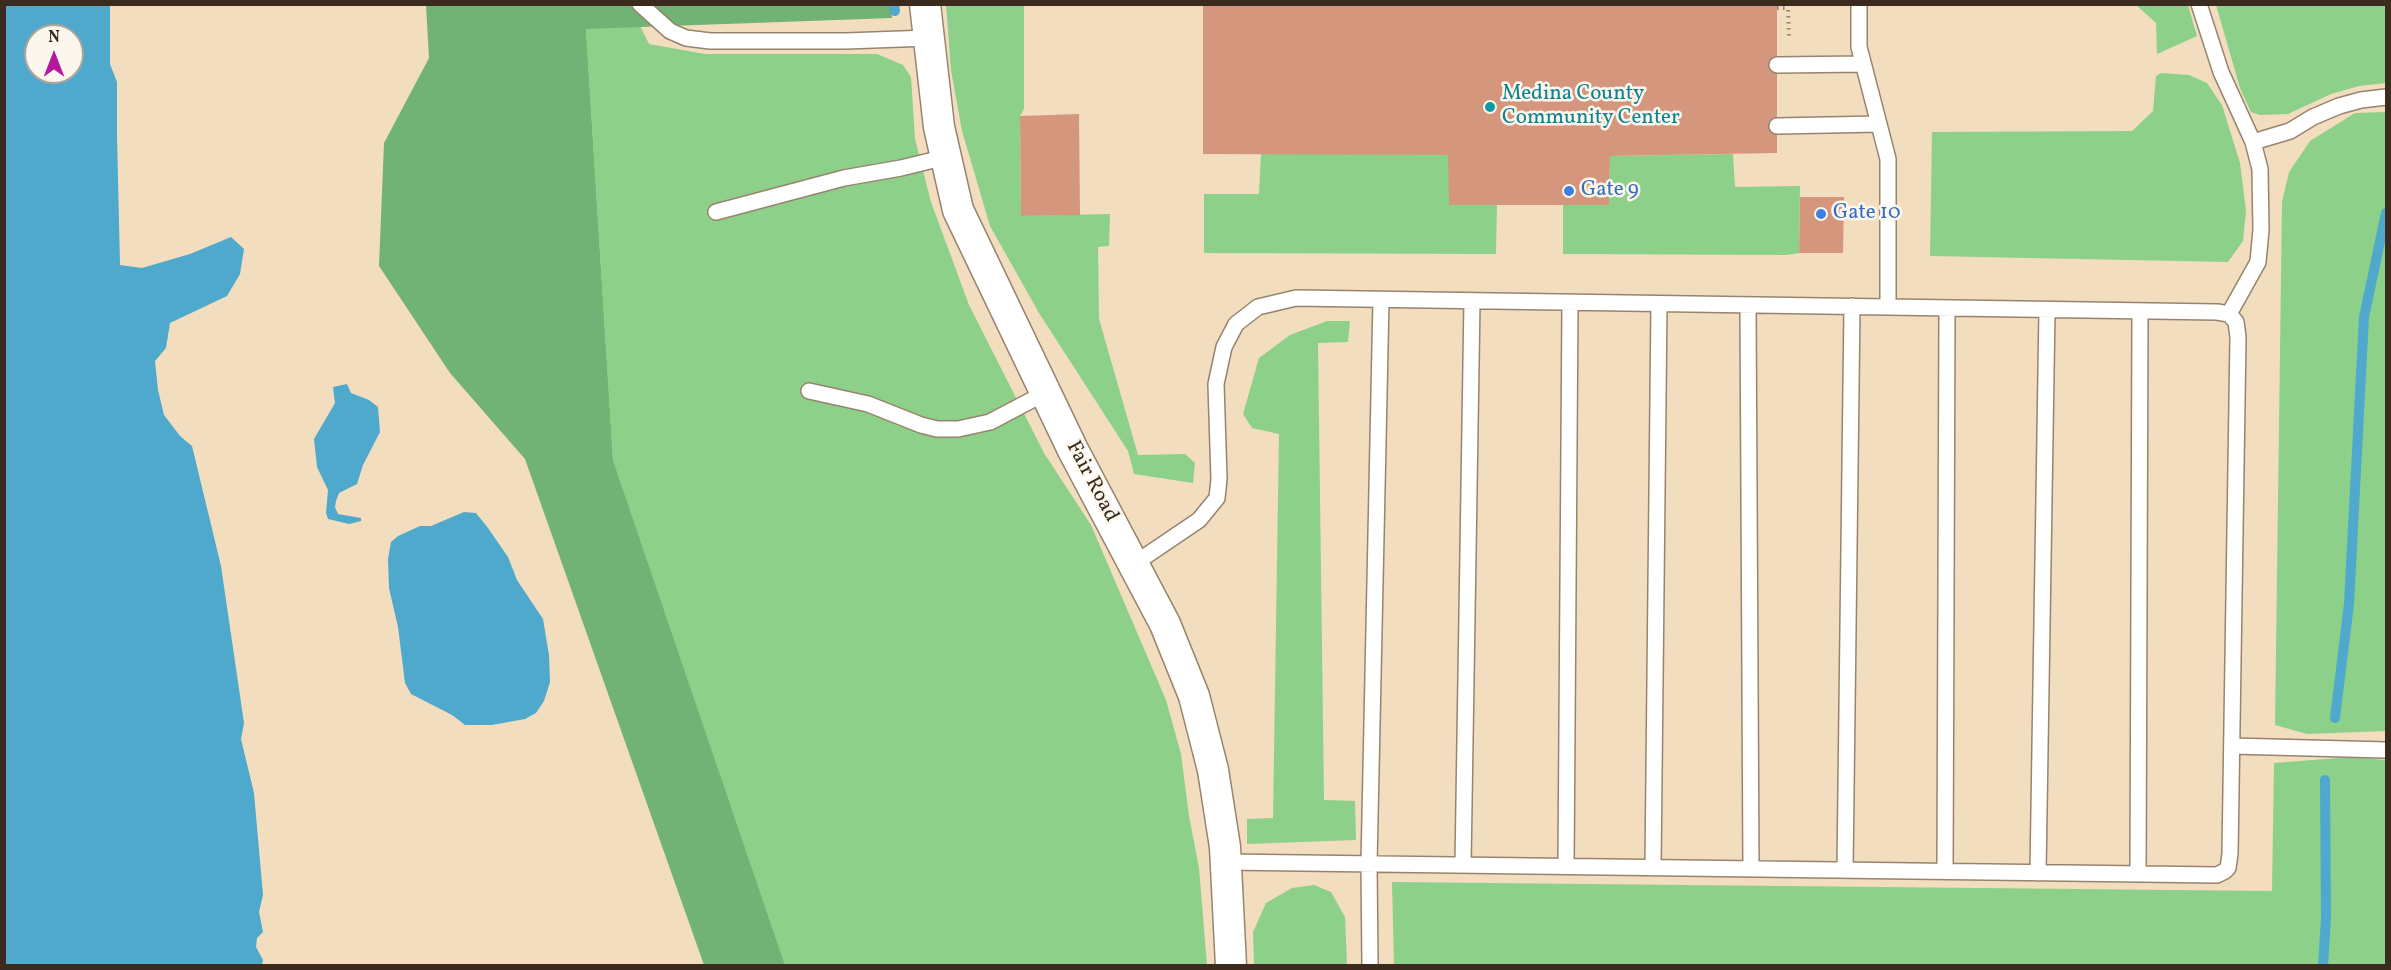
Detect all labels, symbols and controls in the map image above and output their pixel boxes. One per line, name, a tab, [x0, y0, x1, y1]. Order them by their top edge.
north arrow	[24, 24, 84, 84]
text: N	[48, 27, 60, 49]
place label: Medina County Community Center	[1502, 82, 1680, 132]
marker: Medina County Community Center	[1483, 100, 1497, 114]
place label: Gate 9	[1581, 178, 1639, 204]
marker: Gate 9	[1562, 184, 1576, 198]
place label: Gate 10	[1833, 201, 1901, 227]
marker: Gate 10	[1814, 207, 1828, 221]
street label: Fair Road	[1059, 437, 1123, 527]

